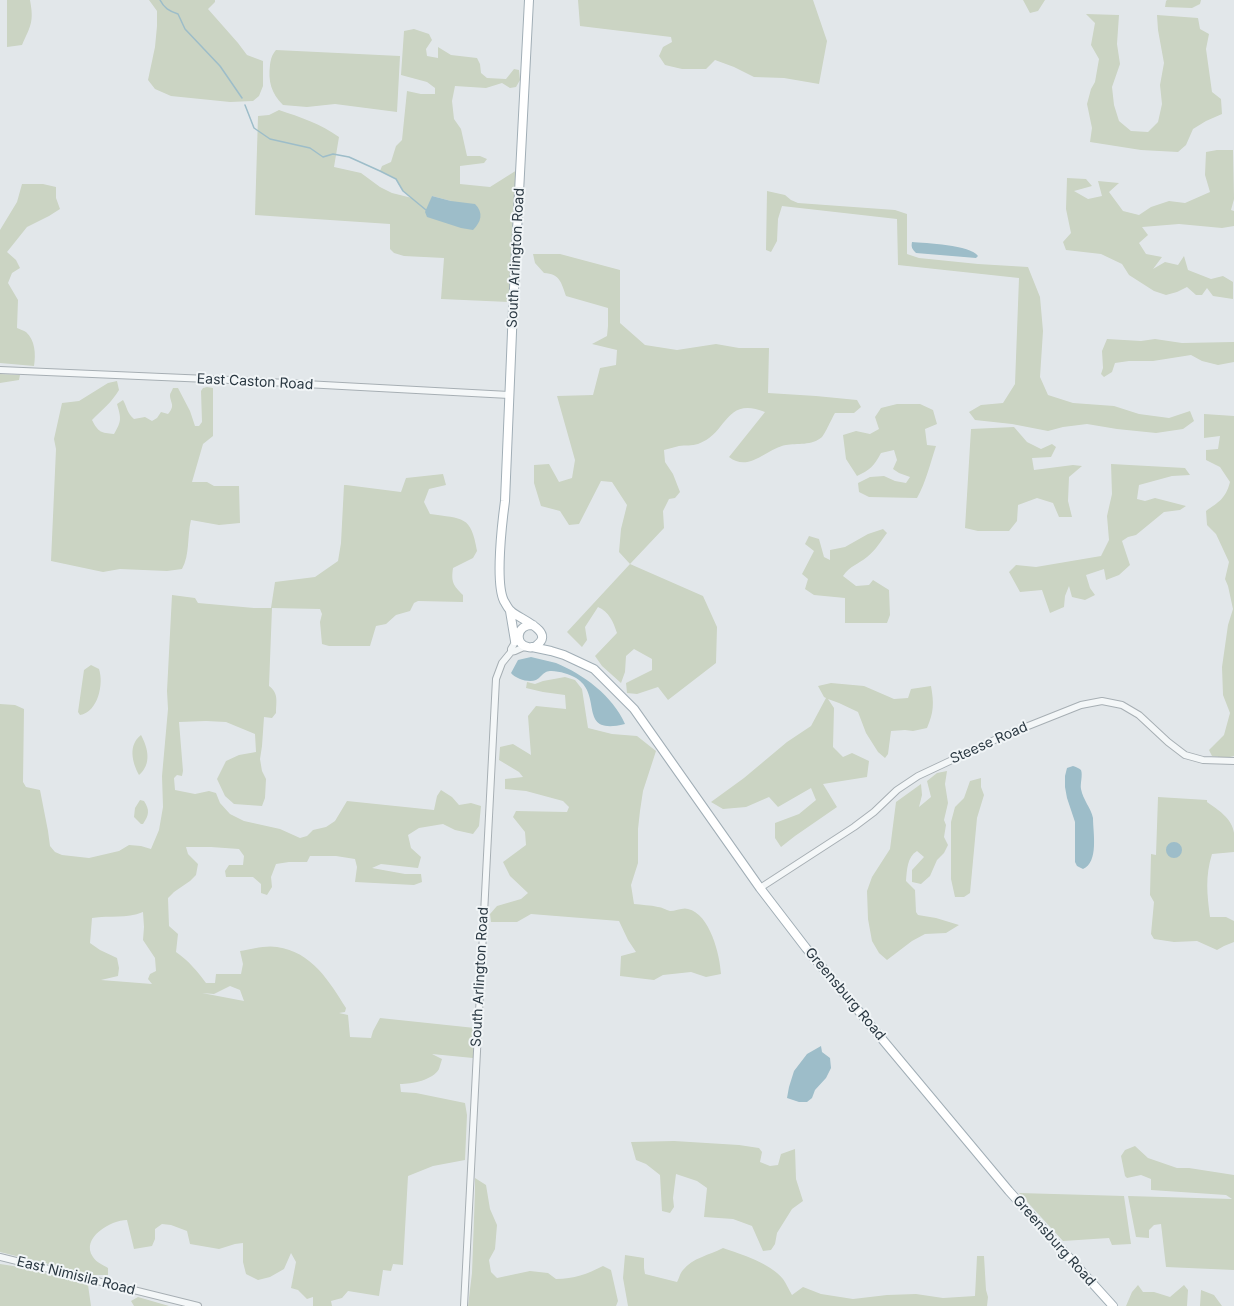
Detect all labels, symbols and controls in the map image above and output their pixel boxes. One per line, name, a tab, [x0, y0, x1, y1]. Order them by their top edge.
street label: South Arlington Road	[504, 188, 528, 328]
street label: East Caston Road	[196, 371, 314, 393]
street label: Steese Road	[948, 718, 1030, 768]
street label: South Arlington Road	[468, 907, 492, 1047]
street label: Greensburg Road	[801, 944, 889, 1044]
street label: Greensburg Road	[1009, 1192, 1099, 1290]
street label: East Nimisila Road	[15, 1253, 137, 1299]

